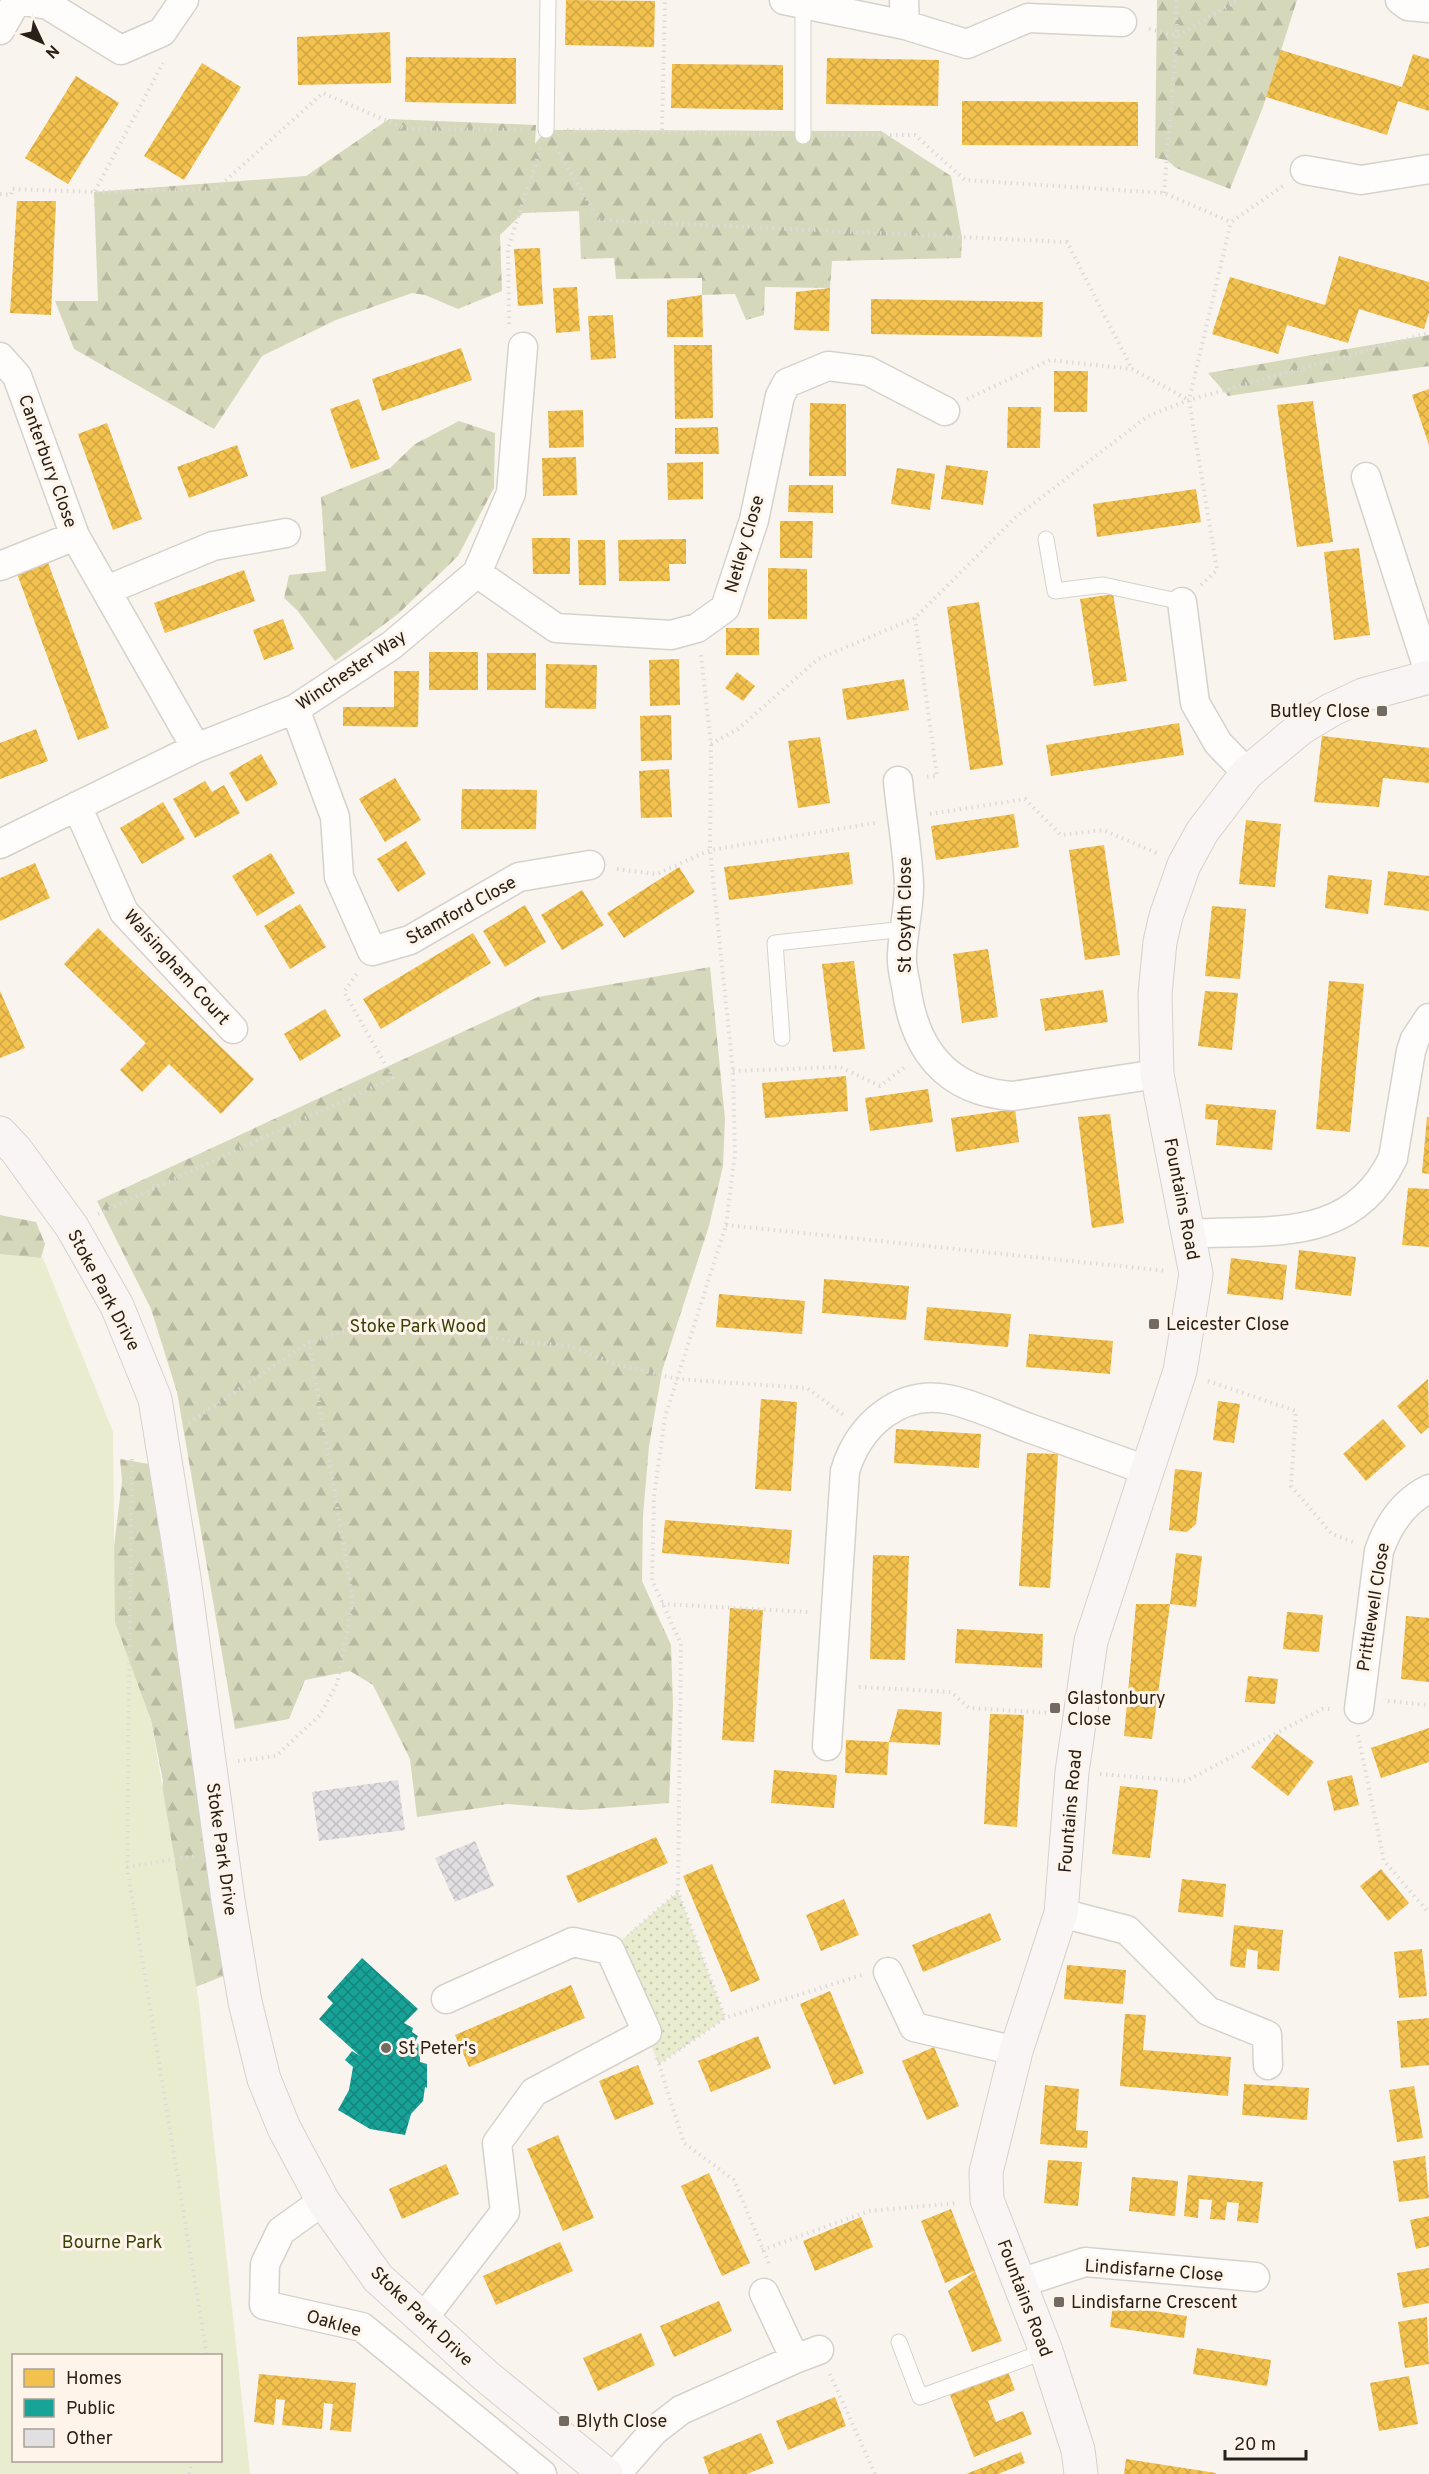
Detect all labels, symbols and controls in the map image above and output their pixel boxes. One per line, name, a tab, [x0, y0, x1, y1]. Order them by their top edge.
north arrow	[12, 12, 72, 72]
text: N	[40, 40, 63, 62]
street label: Canterbury Close	[12, 392, 81, 531]
street label: Netley Close	[721, 493, 770, 596]
street label: Winchester Way	[292, 626, 411, 717]
place label: Butley Close	[1270, 701, 1370, 724]
marker: Butley Close	[1375, 704, 1389, 718]
street label: St Osyth Close	[895, 856, 918, 974]
street label: Stamford Close	[402, 871, 521, 951]
street label: Walsingham Court	[118, 905, 234, 1031]
street label: Fountains Road	[1157, 1136, 1204, 1262]
street label: Stoke Park Drive	[61, 1226, 144, 1355]
place label: Leicester Close	[1166, 1314, 1289, 1337]
park label: Stoke Park Wood	[350, 1316, 486, 1339]
marker: Leicester Close	[1147, 1317, 1161, 1331]
street label: Prittlewell Close	[1353, 1541, 1396, 1673]
place label: Glastonbury Close	[1067, 1688, 1166, 1732]
marker: Glastonbury Close	[1048, 1701, 1062, 1715]
street label: Fountains Road	[1055, 1748, 1088, 1874]
street label: Stoke Park Drive	[200, 1781, 241, 1917]
place label: St Peter's	[398, 2038, 476, 2061]
marker: St Peter's	[379, 2041, 393, 2055]
park label: Bourne Park	[62, 2232, 162, 2255]
street label: Fountains Road	[991, 2237, 1057, 2361]
street label: Lindisfarne Close	[1084, 2255, 1224, 2288]
street label: Stoke Park Drive	[365, 2262, 477, 2372]
place label: Lindisfarne Crescent	[1071, 2292, 1238, 2315]
marker: Lindisfarne Crescent	[1052, 2295, 1066, 2309]
street label: Oaklee	[303, 2306, 364, 2343]
legend	[12, 2354, 222, 2462]
text: Homes	[66, 2368, 122, 2391]
text: Public	[66, 2398, 116, 2421]
place label: Blyth Close	[576, 2411, 667, 2434]
marker: Blyth Close	[557, 2414, 571, 2428]
scale bar	[1225, 2423, 1306, 2461]
text: Other	[66, 2428, 113, 2451]
text: 20 m	[1234, 2434, 1276, 2457]

